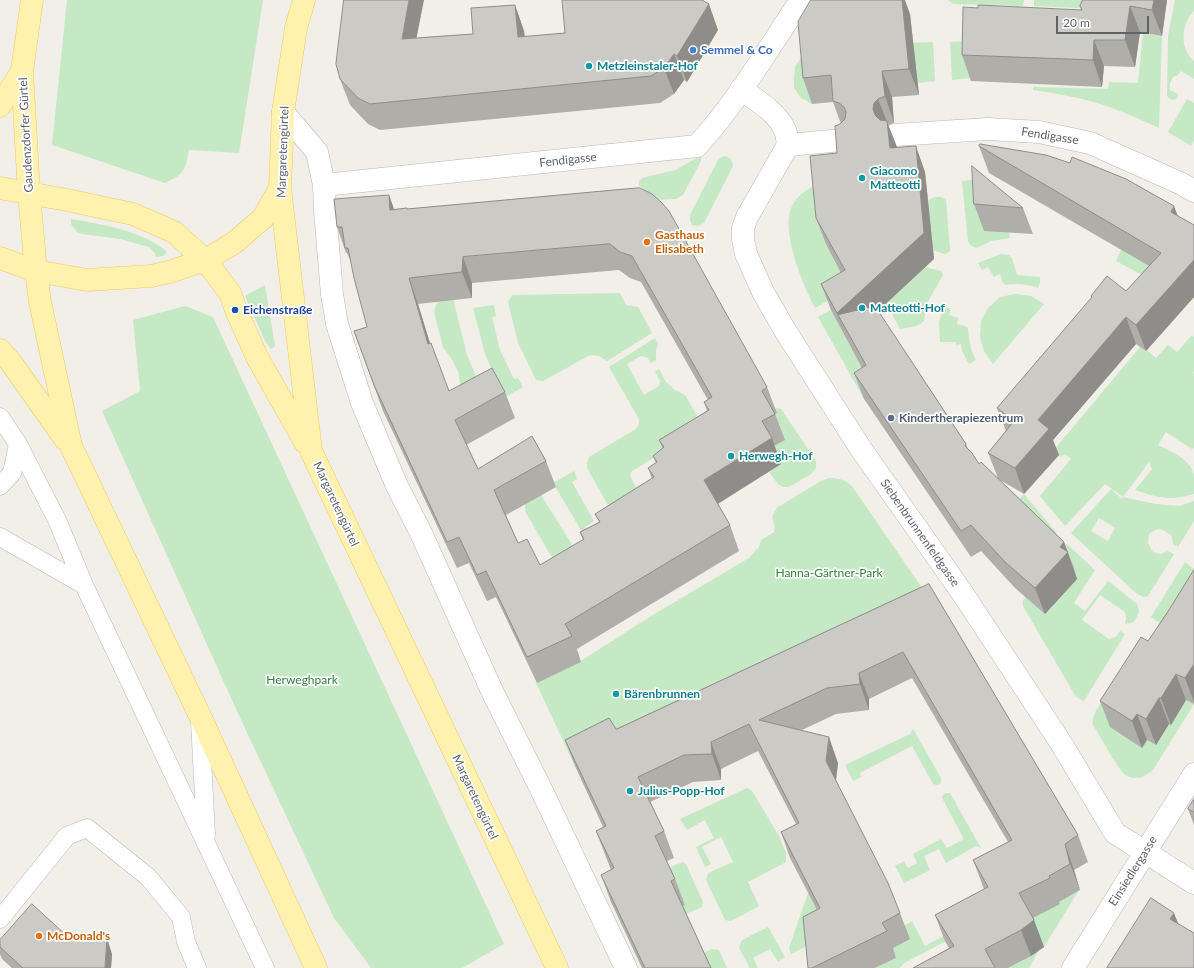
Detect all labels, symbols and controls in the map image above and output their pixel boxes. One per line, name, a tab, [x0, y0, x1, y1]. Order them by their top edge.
scale bar	[1058, 8, 1151, 34]
text: 20 m	[1063, 15, 1090, 30]
place label: Semmel & Co	[701, 43, 773, 57]
marker: Semmel & Co	[688, 45, 698, 55]
place label: Metzleinstaler-Hof	[597, 59, 698, 73]
marker: Metzleinstaler-Hof	[584, 61, 594, 71]
street label: Gaudenzdorfer Gürtel	[16, 77, 36, 193]
street label: Margaretengürtel	[274, 106, 292, 198]
street label: Fendigasse	[1020, 124, 1080, 148]
street label: Fendigasse	[538, 150, 598, 170]
place label: Giacomo Matteotti	[870, 164, 920, 192]
marker: Giacomo Matteotti	[857, 173, 867, 183]
place label: Gasthaus Elisabeth	[655, 228, 704, 256]
marker: Gasthaus Elisabeth	[642, 237, 652, 247]
place label: Matteotti-Hof	[870, 301, 945, 315]
place label: Eichenstraße	[243, 303, 313, 317]
marker: Matteotti-Hof	[857, 303, 867, 313]
marker: Eichenstraße	[230, 305, 240, 315]
place label: Kindertherapiezentrum	[899, 411, 1023, 425]
marker: Kindertherapiezentrum	[886, 413, 896, 423]
place label: Herwegh-Hof	[739, 449, 813, 463]
marker: Herwegh-Hof	[726, 451, 736, 461]
street label: Margaretengürtel	[310, 459, 362, 549]
street label: Siebenbrunnenfeldgasse	[877, 476, 963, 590]
park label: Hanna-Gärtner-Park	[775, 566, 883, 580]
park label: Herweghpark	[266, 673, 338, 687]
place label: Bärenbrunnen	[624, 687, 700, 701]
marker: Bärenbrunnen	[611, 689, 621, 699]
street label: Margaretengürtel	[449, 752, 501, 842]
place label: Julius-Popp-Hof	[638, 784, 725, 798]
marker: Julius-Popp-Hof	[625, 786, 635, 796]
street label: Einsiedlergasse	[1106, 833, 1160, 909]
place label: McDonald's	[47, 929, 110, 943]
marker: McDonald's	[34, 931, 44, 941]

